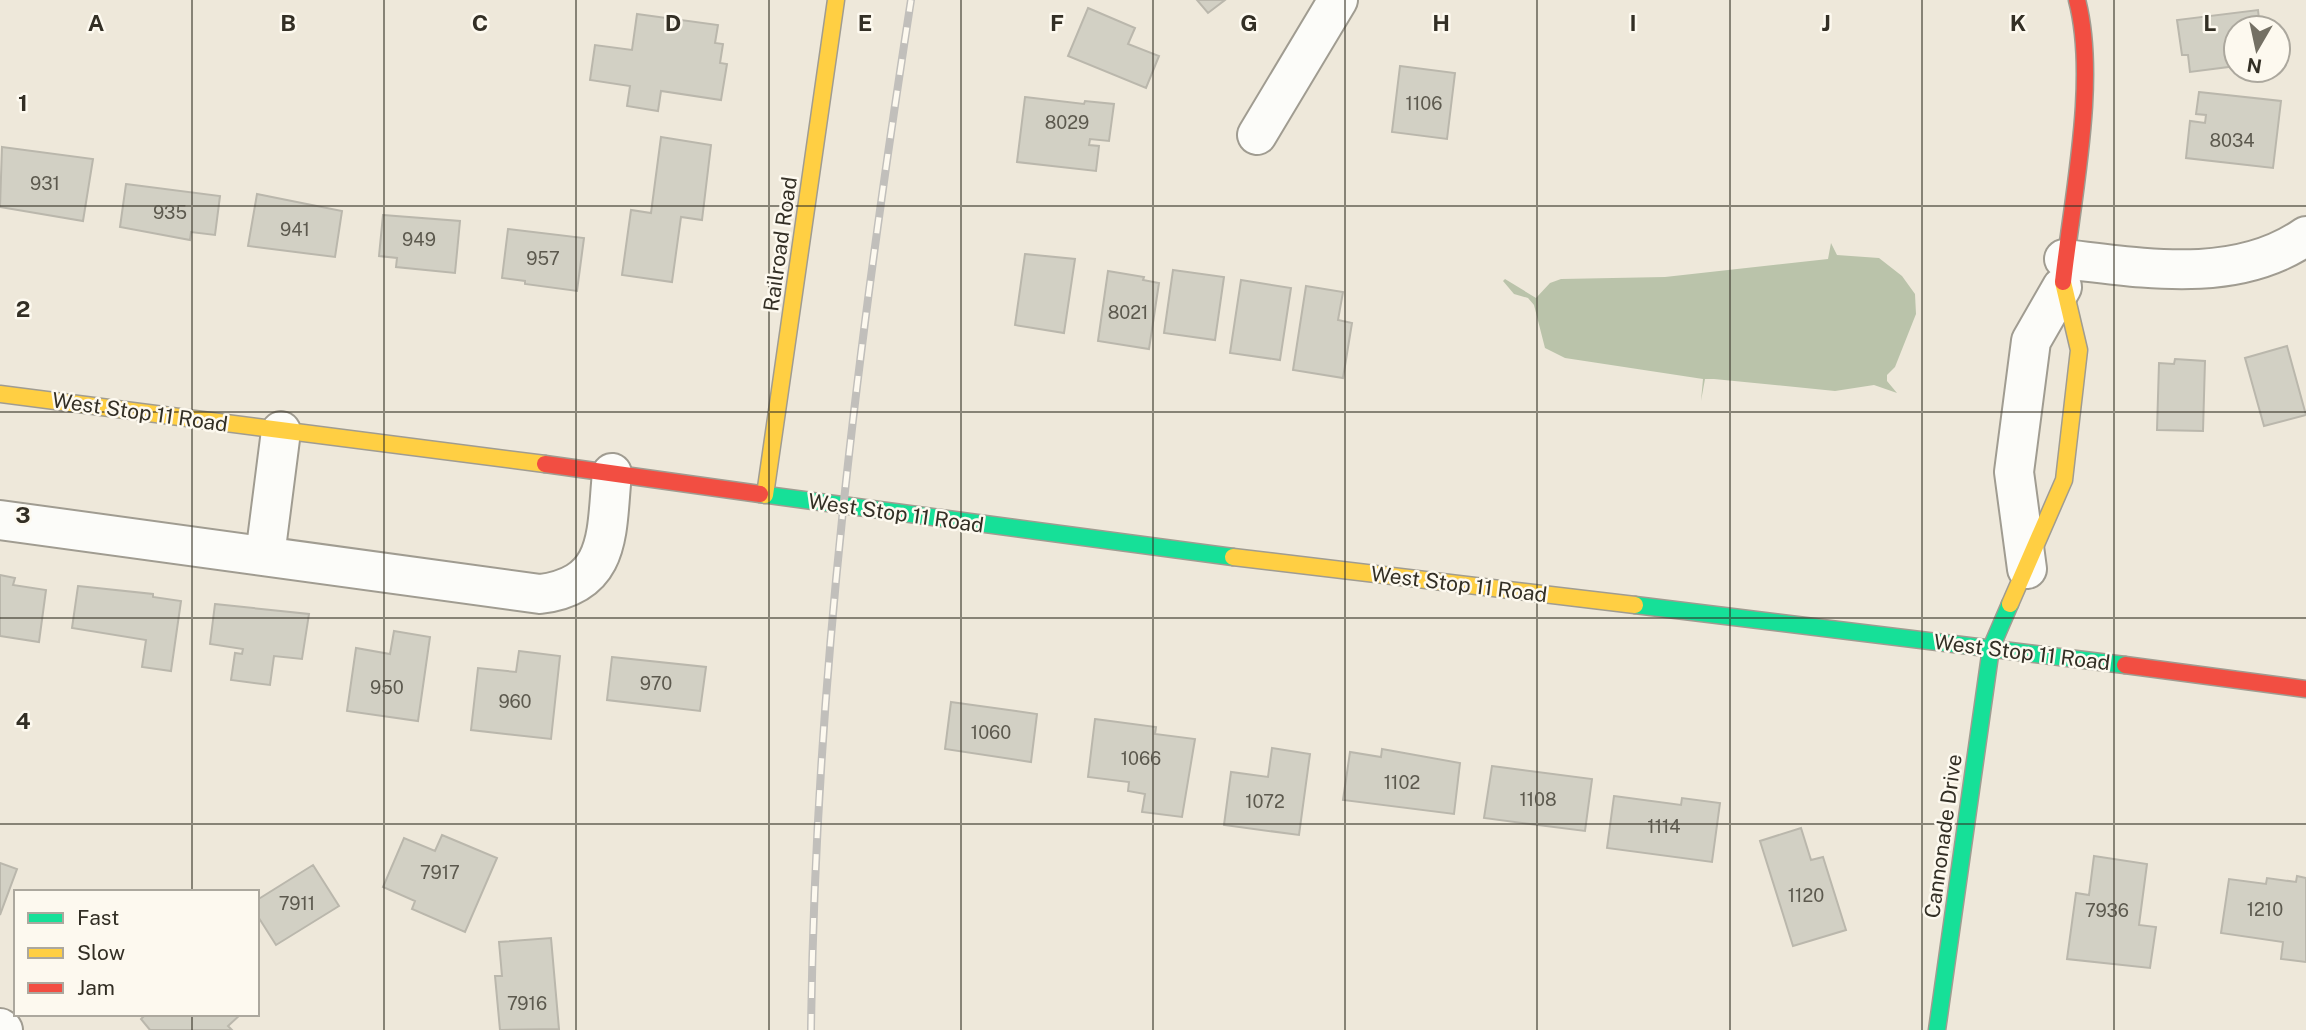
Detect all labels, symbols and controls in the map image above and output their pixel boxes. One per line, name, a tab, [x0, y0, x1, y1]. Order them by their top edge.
text: A	[88, 9, 105, 36]
text: B	[280, 9, 296, 36]
text: C	[472, 9, 488, 36]
text: D	[665, 9, 681, 36]
text: E	[858, 9, 872, 36]
text: F	[1050, 9, 1064, 36]
text: G	[1240, 9, 1258, 36]
text: H	[1432, 9, 1450, 36]
text: I	[1629, 9, 1637, 36]
text: J	[1821, 9, 1831, 36]
text: K	[2010, 9, 2026, 36]
text: L	[2203, 9, 2217, 36]
north arrow	[2222, 14, 2292, 84]
text: N	[2245, 54, 2263, 78]
text: 1	[18, 89, 28, 116]
house number: 1106	[1406, 93, 1442, 114]
house number: 8029	[1045, 112, 1089, 133]
house number: 8034	[2209, 130, 2255, 151]
house number: 931	[30, 173, 60, 194]
street label: Railroad Road	[758, 175, 802, 313]
house number: 935	[153, 202, 187, 223]
house number: 941	[280, 219, 310, 240]
house number: 949	[402, 229, 436, 250]
house number: 957	[526, 248, 560, 269]
text: 2	[16, 295, 30, 322]
house number: 8021	[1108, 302, 1148, 323]
street label: West Stop 11 Road	[50, 387, 230, 437]
street label: West Stop 11 Road	[806, 488, 986, 538]
text: 3	[15, 501, 31, 528]
street label: West Stop 11 Road	[1369, 561, 1549, 607]
street label: West Stop 11 Road	[1932, 629, 2112, 675]
house number: 970	[640, 673, 672, 694]
house number: 950	[370, 677, 404, 698]
house number: 960	[498, 691, 532, 712]
text: 4	[15, 707, 31, 734]
house number: 1060	[971, 722, 1011, 743]
house number: 1066	[1121, 748, 1161, 769]
street label: Cannonade Drive	[1919, 752, 1967, 920]
house number: 1102	[1384, 772, 1420, 793]
house number: 1108	[1519, 789, 1557, 810]
house number: 1072	[1245, 791, 1285, 812]
house number: 1114	[1647, 816, 1681, 837]
house number: 7917	[420, 862, 460, 883]
house number: 1120	[1788, 885, 1824, 906]
legend	[14, 890, 259, 1016]
house number: 7911	[279, 893, 315, 914]
house number: 1210	[2247, 899, 2283, 920]
house number: 7936	[2085, 900, 2129, 921]
text: Fast	[77, 905, 119, 930]
text: Slow	[77, 940, 125, 965]
text: Jam	[77, 975, 115, 1000]
house number: 7916	[507, 993, 547, 1014]

